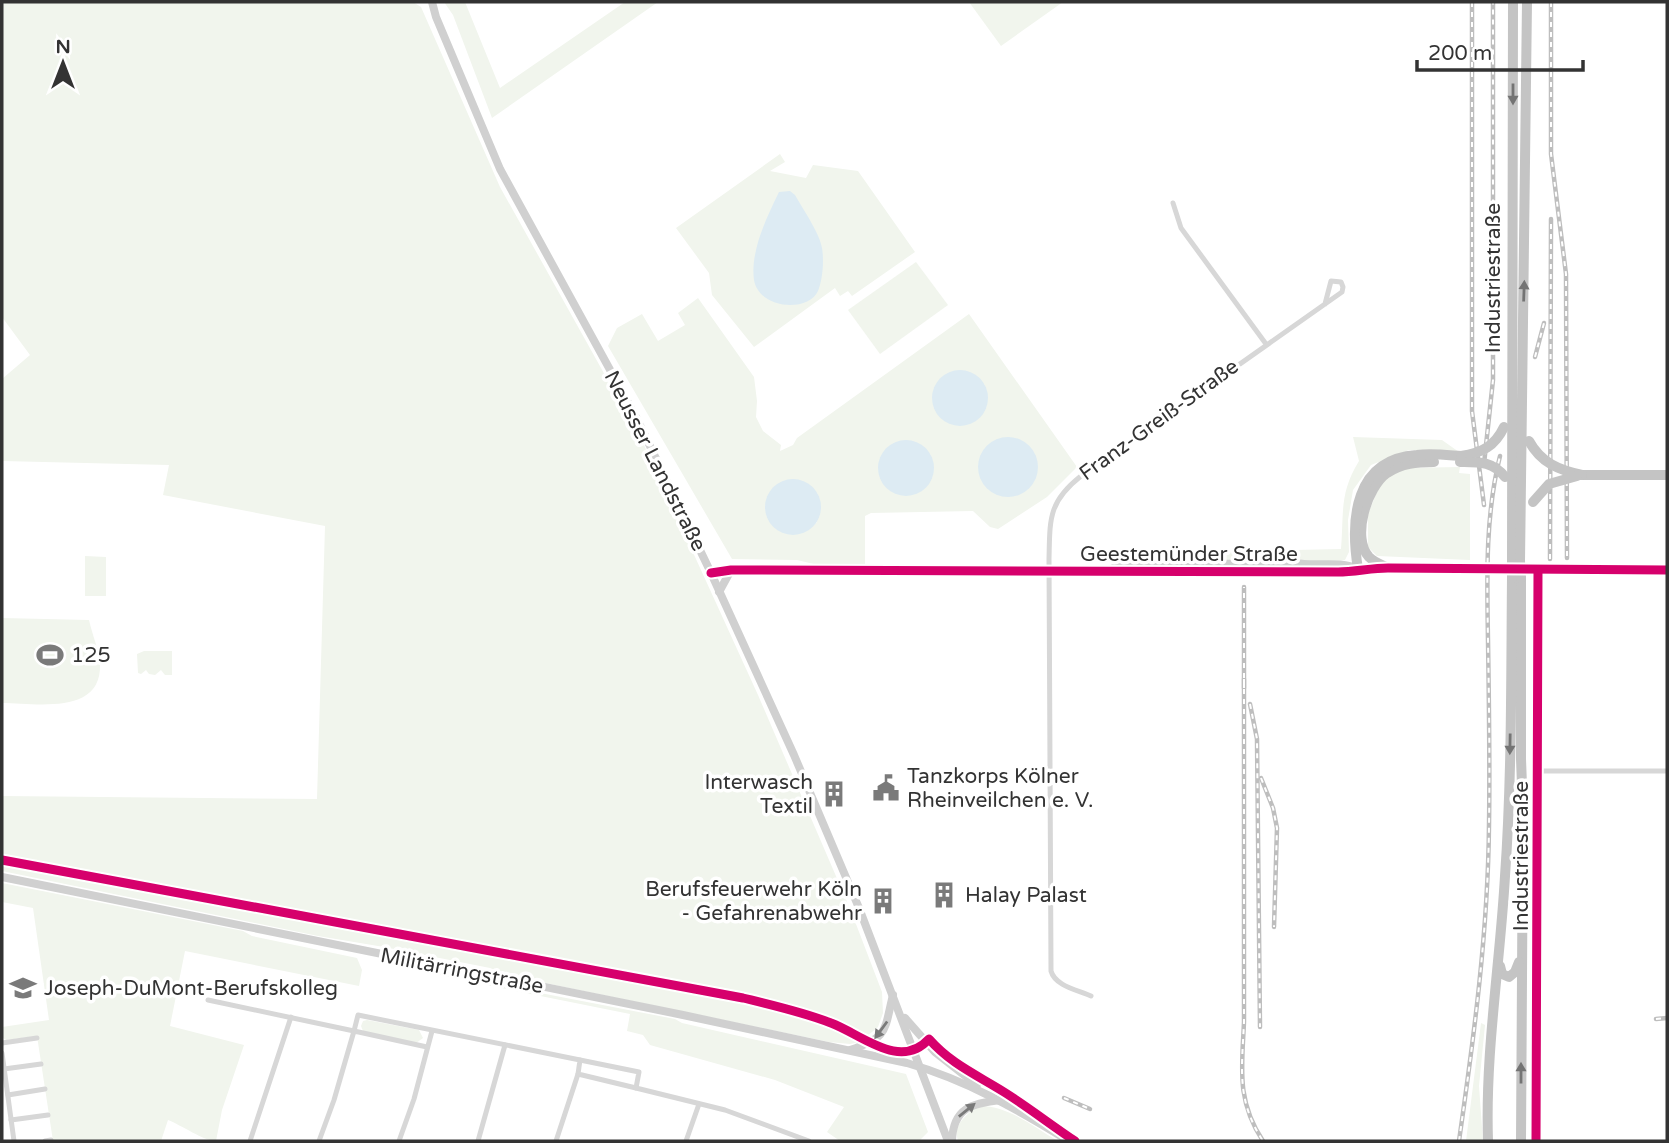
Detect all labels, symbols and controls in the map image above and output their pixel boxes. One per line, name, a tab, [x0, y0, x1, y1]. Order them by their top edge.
north arrow	[28, 28, 98, 98]
scale bar	[1417, 28, 1583, 72]
text: N	[55, 36, 71, 58]
text: 200 m	[1428, 41, 1492, 66]
one-way arrow	[1507, 84, 1519, 106]
street label: Industriestraße	[1481, 203, 1506, 353]
one-way arrow	[1518, 280, 1529, 302]
street label: Franz-Greiß-Straße	[1075, 354, 1244, 486]
street label: Neusser Landstraße	[599, 367, 711, 556]
street label: Geestemünder Straße	[1080, 542, 1298, 567]
sports icon: 125	[35, 640, 65, 670]
place label: 125	[71, 643, 111, 668]
one-way arrow	[1504, 733, 1516, 755]
place label: Tanzkorps Kölner Rheinveilchen e. V.	[907, 764, 1093, 813]
place label: Interwasch Textil	[705, 770, 813, 819]
public building icon: Tanzkorps Kölner Rheinveilchen e. V.	[871, 773, 901, 803]
building icon: Interwasch Textil	[819, 779, 849, 809]
street label: Industriestraße	[1509, 781, 1534, 931]
place label: Berufsfeuerwehr Köln - Gefahrenabwehr	[645, 877, 862, 926]
building icon: Halay Palast	[929, 880, 959, 910]
place label: Halay Palast	[965, 883, 1087, 908]
building icon: Berufsfeuerwehr Köln - Gefahrenabwehr	[868, 886, 898, 916]
street label: Militärringstraße	[378, 943, 546, 999]
school or university icon: Joseph-DuMont-Berufskolleg	[8, 973, 38, 1003]
place label: Joseph-DuMont-Berufskolleg	[44, 976, 338, 1001]
one-way arrow	[874, 1021, 888, 1040]
one-way arrow	[1515, 1062, 1527, 1084]
one-way arrow	[958, 1103, 976, 1118]

